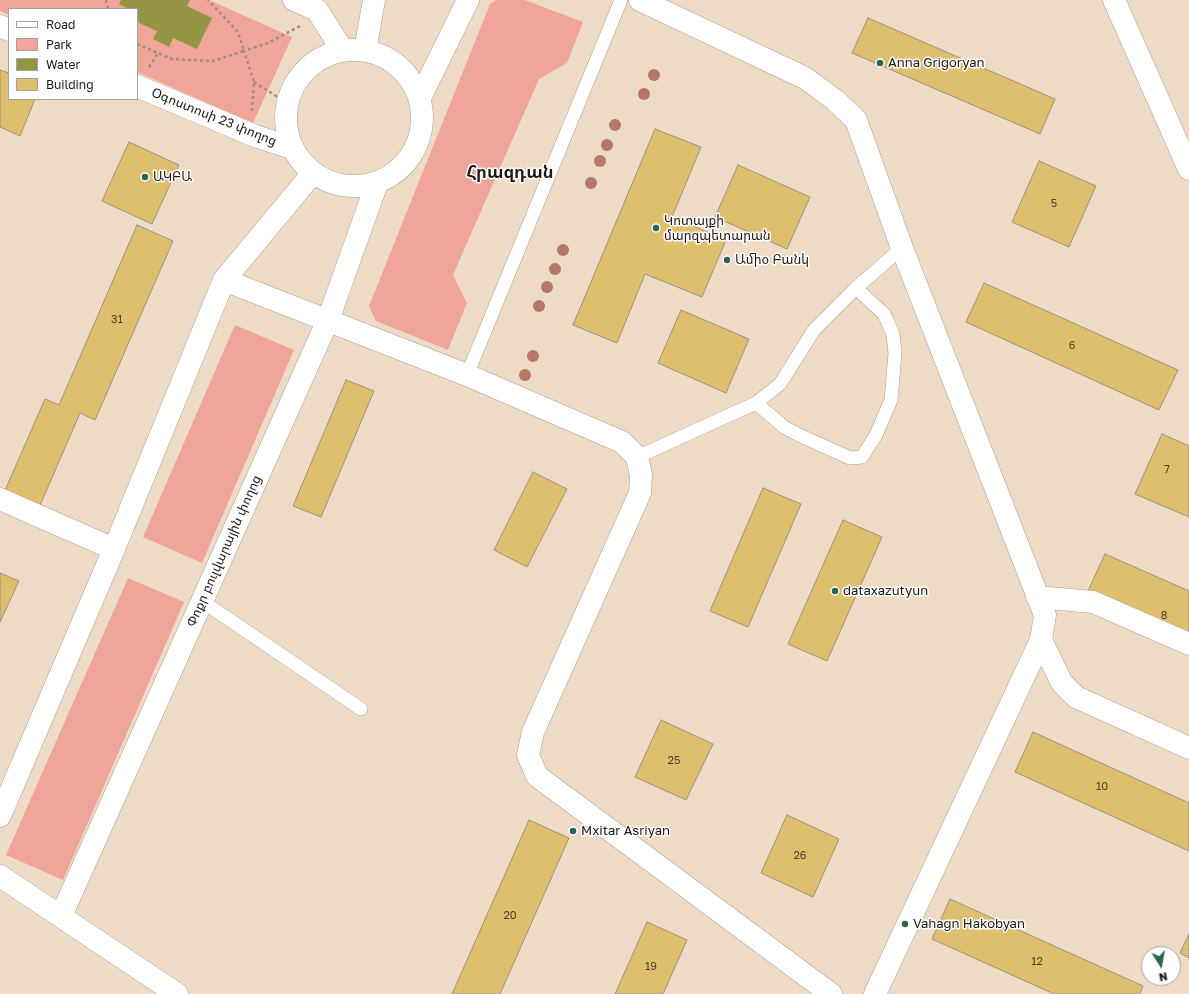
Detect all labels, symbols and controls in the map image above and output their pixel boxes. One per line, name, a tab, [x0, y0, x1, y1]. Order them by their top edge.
legend	[8, 8, 138, 100]
text: Road	[46, 17, 75, 32]
text: Park	[46, 37, 72, 52]
place label: Anna Grigoryan	[888, 55, 984, 71]
text: Water	[46, 57, 80, 72]
marker: Anna Grigoryan	[875, 58, 885, 68]
text: Building	[46, 77, 94, 92]
street label: Օգոստոսի 23 փողոց	[149, 85, 279, 149]
district label: Հրազդան	[466, 163, 554, 183]
place label: ԱԿԲԱ	[153, 169, 192, 185]
marker: ԱԿԲԱ	[140, 172, 150, 182]
house number: 5	[1051, 197, 1057, 211]
place label: Կոտայքի մարզպետարան	[664, 213, 771, 244]
marker: Կոտայքի մարզպետարան	[651, 223, 661, 233]
place label: Ամիօ Բանկ	[735, 252, 809, 268]
marker: Ամիօ Բանկ	[722, 255, 732, 265]
house number: 31	[111, 313, 123, 327]
house number: 6	[1069, 339, 1075, 353]
house number: 7	[1164, 463, 1170, 477]
street label: Փոքր բուլվարային փողոց	[183, 473, 265, 629]
place label: dataxazutyun	[843, 583, 928, 599]
marker: dataxazutyun	[830, 586, 840, 596]
house number: 8	[1161, 609, 1167, 623]
house number: 25	[668, 754, 680, 768]
house number: 10	[1096, 780, 1108, 794]
place label: Mxitar Asriyan	[581, 823, 670, 839]
marker: Mxitar Asriyan	[568, 826, 578, 836]
house number: 26	[793, 849, 807, 863]
house number: 20	[503, 909, 517, 923]
place label: Vahagn Hakobyan	[913, 916, 1025, 932]
marker: Vahagn Hakobyan	[900, 919, 910, 929]
north arrow	[1141, 946, 1181, 986]
house number: 12	[1031, 955, 1043, 969]
house number: 19	[645, 960, 657, 974]
text: N	[1158, 970, 1169, 984]

